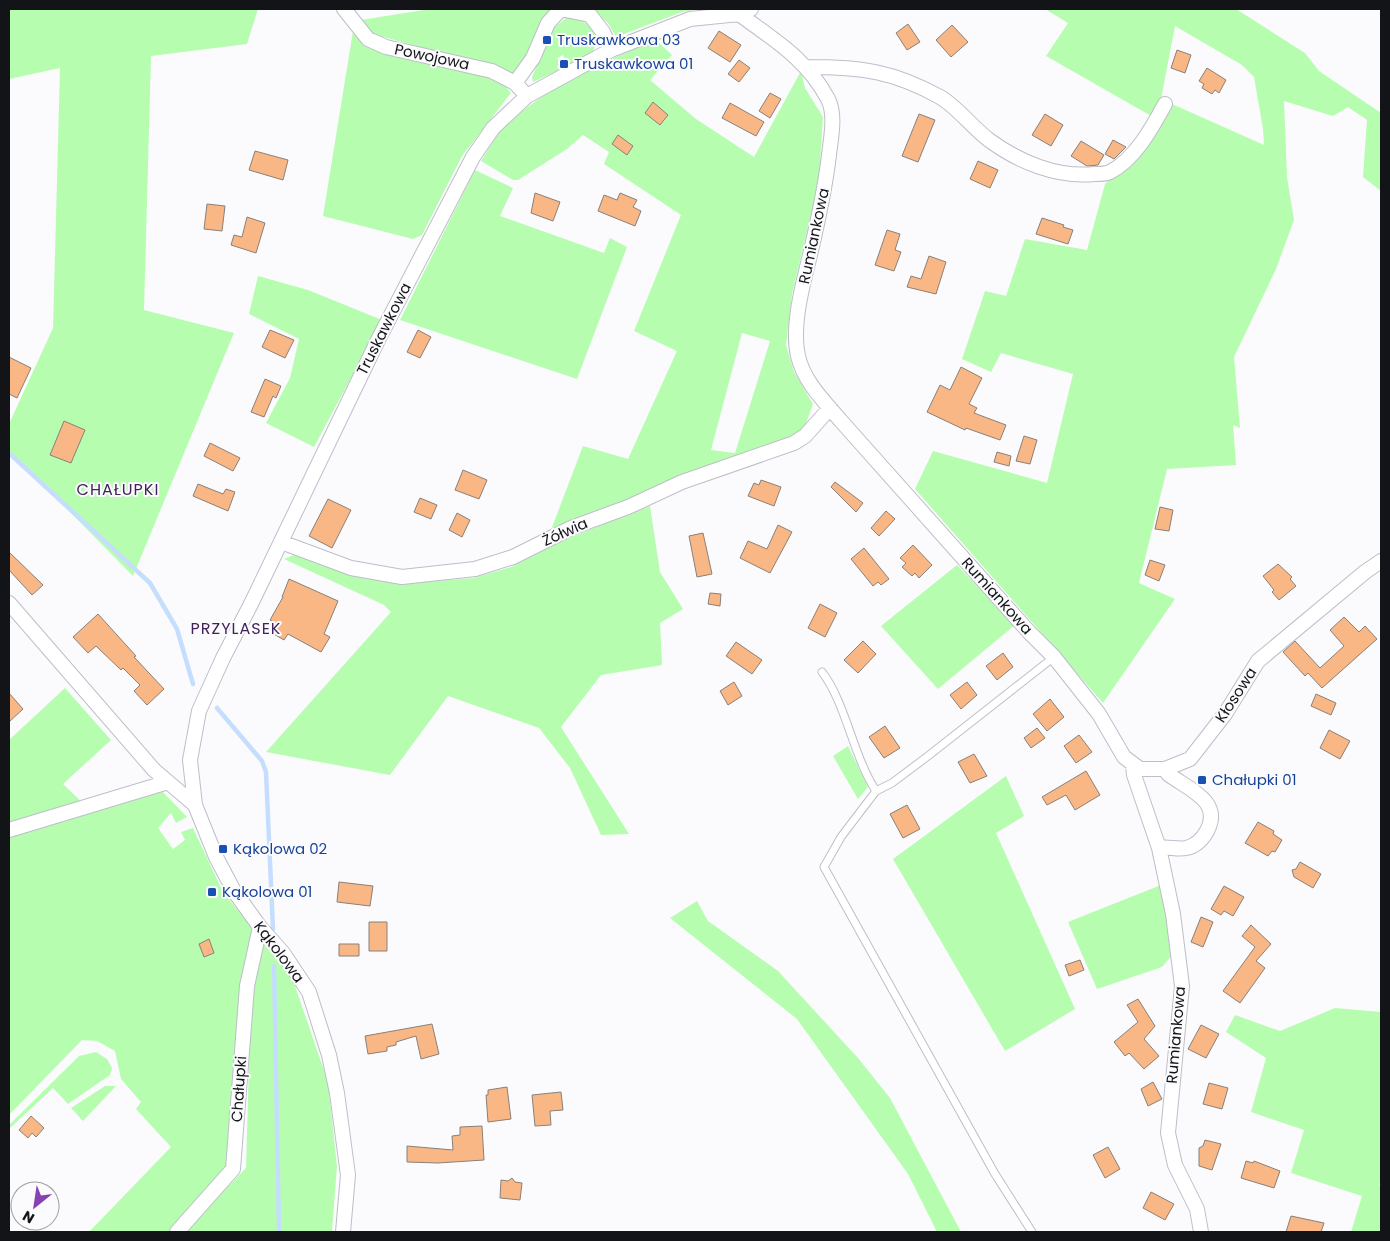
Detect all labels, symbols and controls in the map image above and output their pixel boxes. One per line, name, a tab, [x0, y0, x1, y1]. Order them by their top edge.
place label: Truskawkowa 03	[557, 29, 680, 50]
marker: Truskawkowa 03	[541, 34, 553, 46]
street label: Powojowa	[393, 38, 471, 75]
place label: Truskawkowa 01	[574, 53, 693, 74]
marker: Truskawkowa 01	[558, 58, 570, 70]
street label: Rumiankowa	[793, 186, 834, 286]
street label: Truskawkowa	[351, 279, 416, 379]
district label: CHAŁUPKI	[77, 478, 159, 501]
street label: Żółwia	[539, 512, 591, 551]
street label: Rumiankowa	[957, 552, 1038, 639]
district label: PRZYLASEK	[191, 617, 281, 640]
street label: Kłosowa	[1210, 663, 1261, 727]
place label: Chałupki 01	[1212, 769, 1296, 790]
marker: Chałupki 01	[1196, 774, 1208, 786]
place label: Kąkolowa 02	[233, 838, 327, 859]
marker: Kąkolowa 02	[217, 843, 229, 855]
place label: Kąkolowa 01	[222, 881, 312, 902]
marker: Kąkolowa 01	[206, 886, 218, 898]
street label: Kąkolowa	[249, 917, 310, 987]
street label: Rumiankowa	[1161, 986, 1190, 1084]
street label: Chałupki	[226, 1055, 251, 1123]
north arrow	[10, 1181, 60, 1231]
text: N	[19, 1206, 38, 1229]

